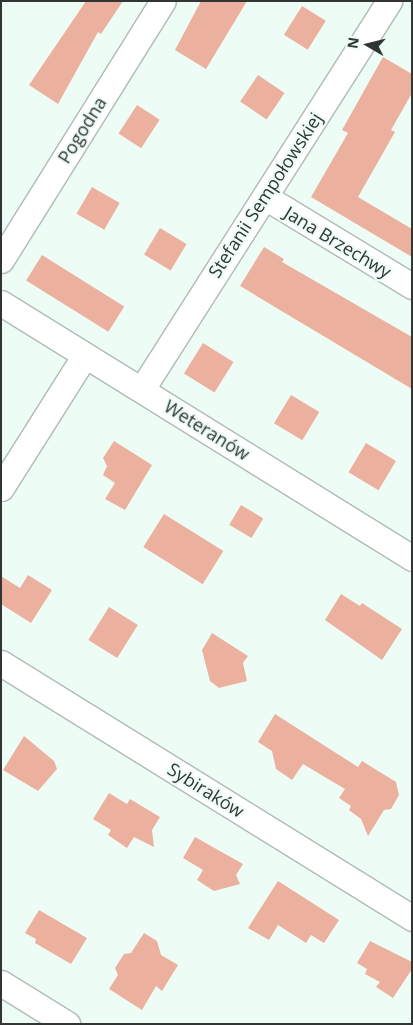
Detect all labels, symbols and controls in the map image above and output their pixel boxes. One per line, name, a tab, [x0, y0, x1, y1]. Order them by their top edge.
north arrow	[343, 20, 393, 70]
text: N	[342, 36, 363, 50]
street label: Pogodna	[53, 93, 111, 167]
street label: Stefanii Sempołowskiej	[204, 108, 326, 282]
street label: Jana Brzechwy	[281, 202, 395, 282]
street label: Weteranów	[160, 395, 254, 465]
street label: Sybiraków	[164, 758, 248, 822]

